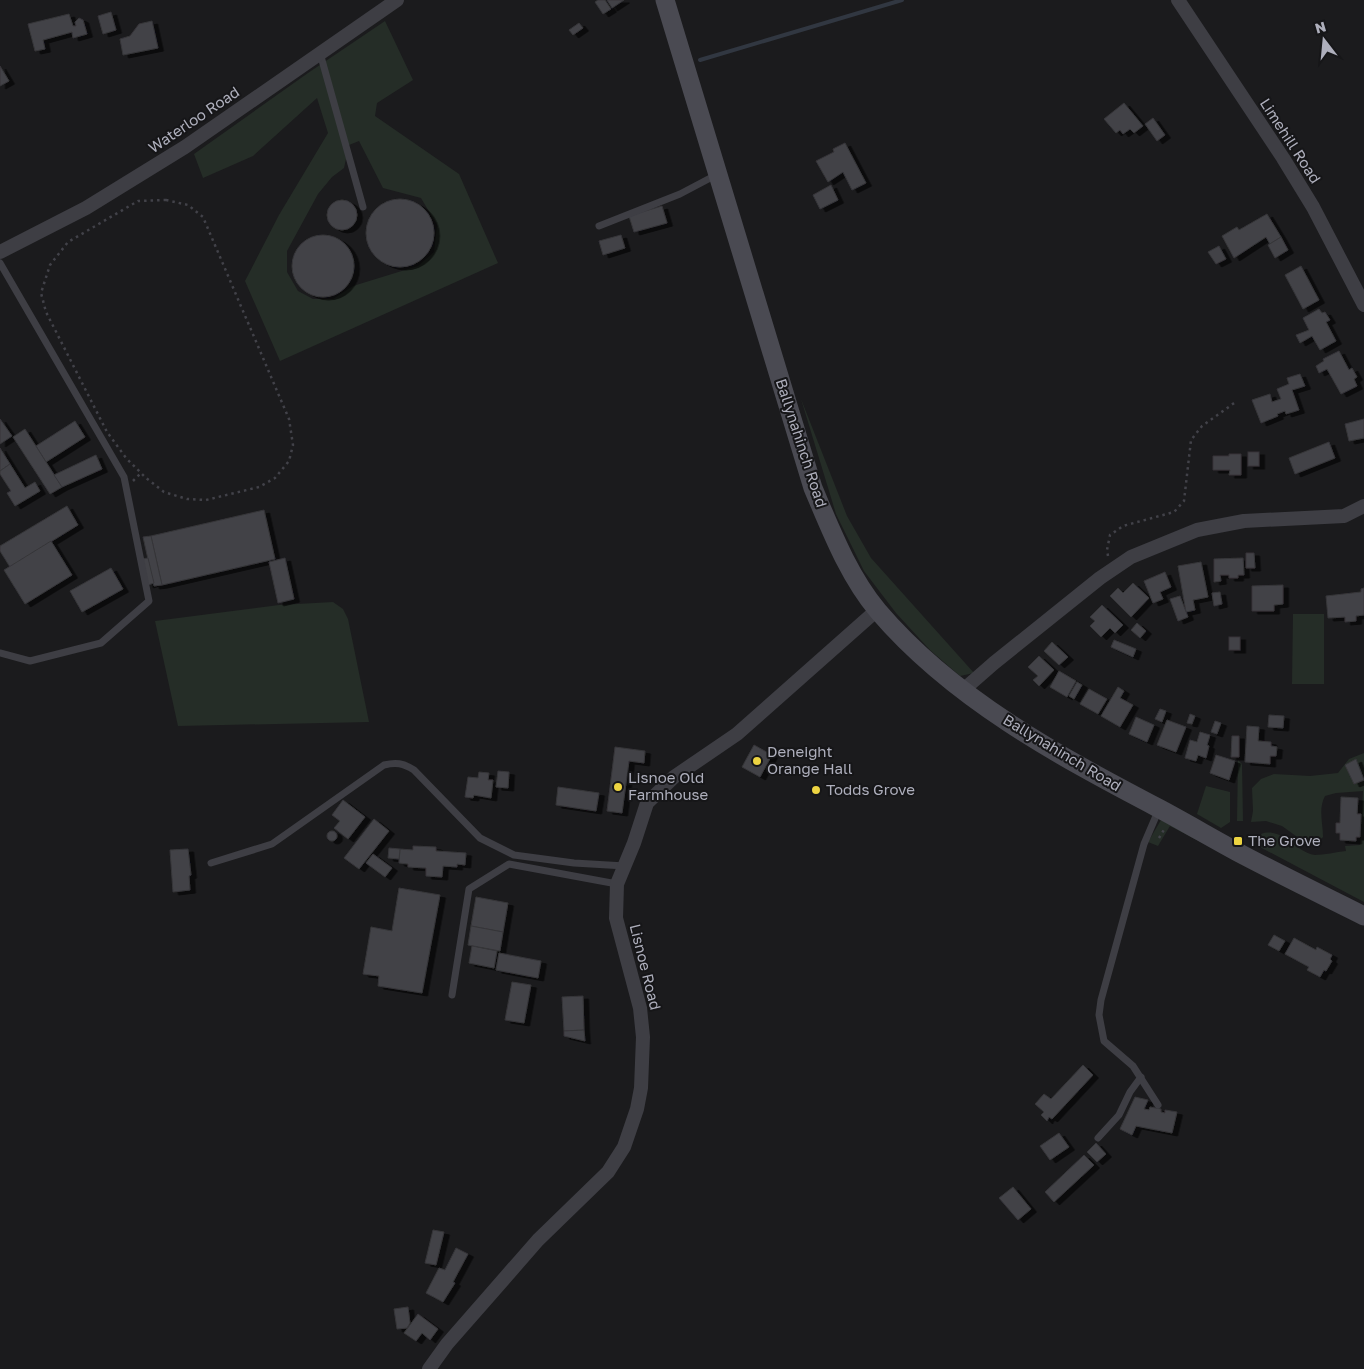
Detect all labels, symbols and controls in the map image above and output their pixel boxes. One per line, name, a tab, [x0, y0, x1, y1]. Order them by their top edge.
north arrow	[1299, 15, 1349, 65]
text: N	[1313, 17, 1328, 37]
street label: Waterloo Road	[145, 82, 242, 156]
street label: Limehill Road	[1257, 94, 1325, 186]
street label: Ballynahinch Road	[773, 376, 831, 509]
street label: Ballynahinch Road	[1000, 710, 1125, 794]
place label: Deneight Orange Hall	[767, 742, 853, 777]
marker: Deneight Orange Hall	[751, 755, 763, 767]
place label: Lisnoe Old Farmhouse	[628, 768, 708, 803]
place label: Todds Grove	[826, 780, 915, 798]
marker: Lisnoe Old Farmhouse	[612, 781, 624, 793]
marker: Todds Grove	[810, 784, 822, 796]
place label: The Grove	[1248, 831, 1321, 849]
marker: The Grove	[1232, 835, 1244, 847]
street label: Lisnoe Road	[627, 922, 665, 1012]

